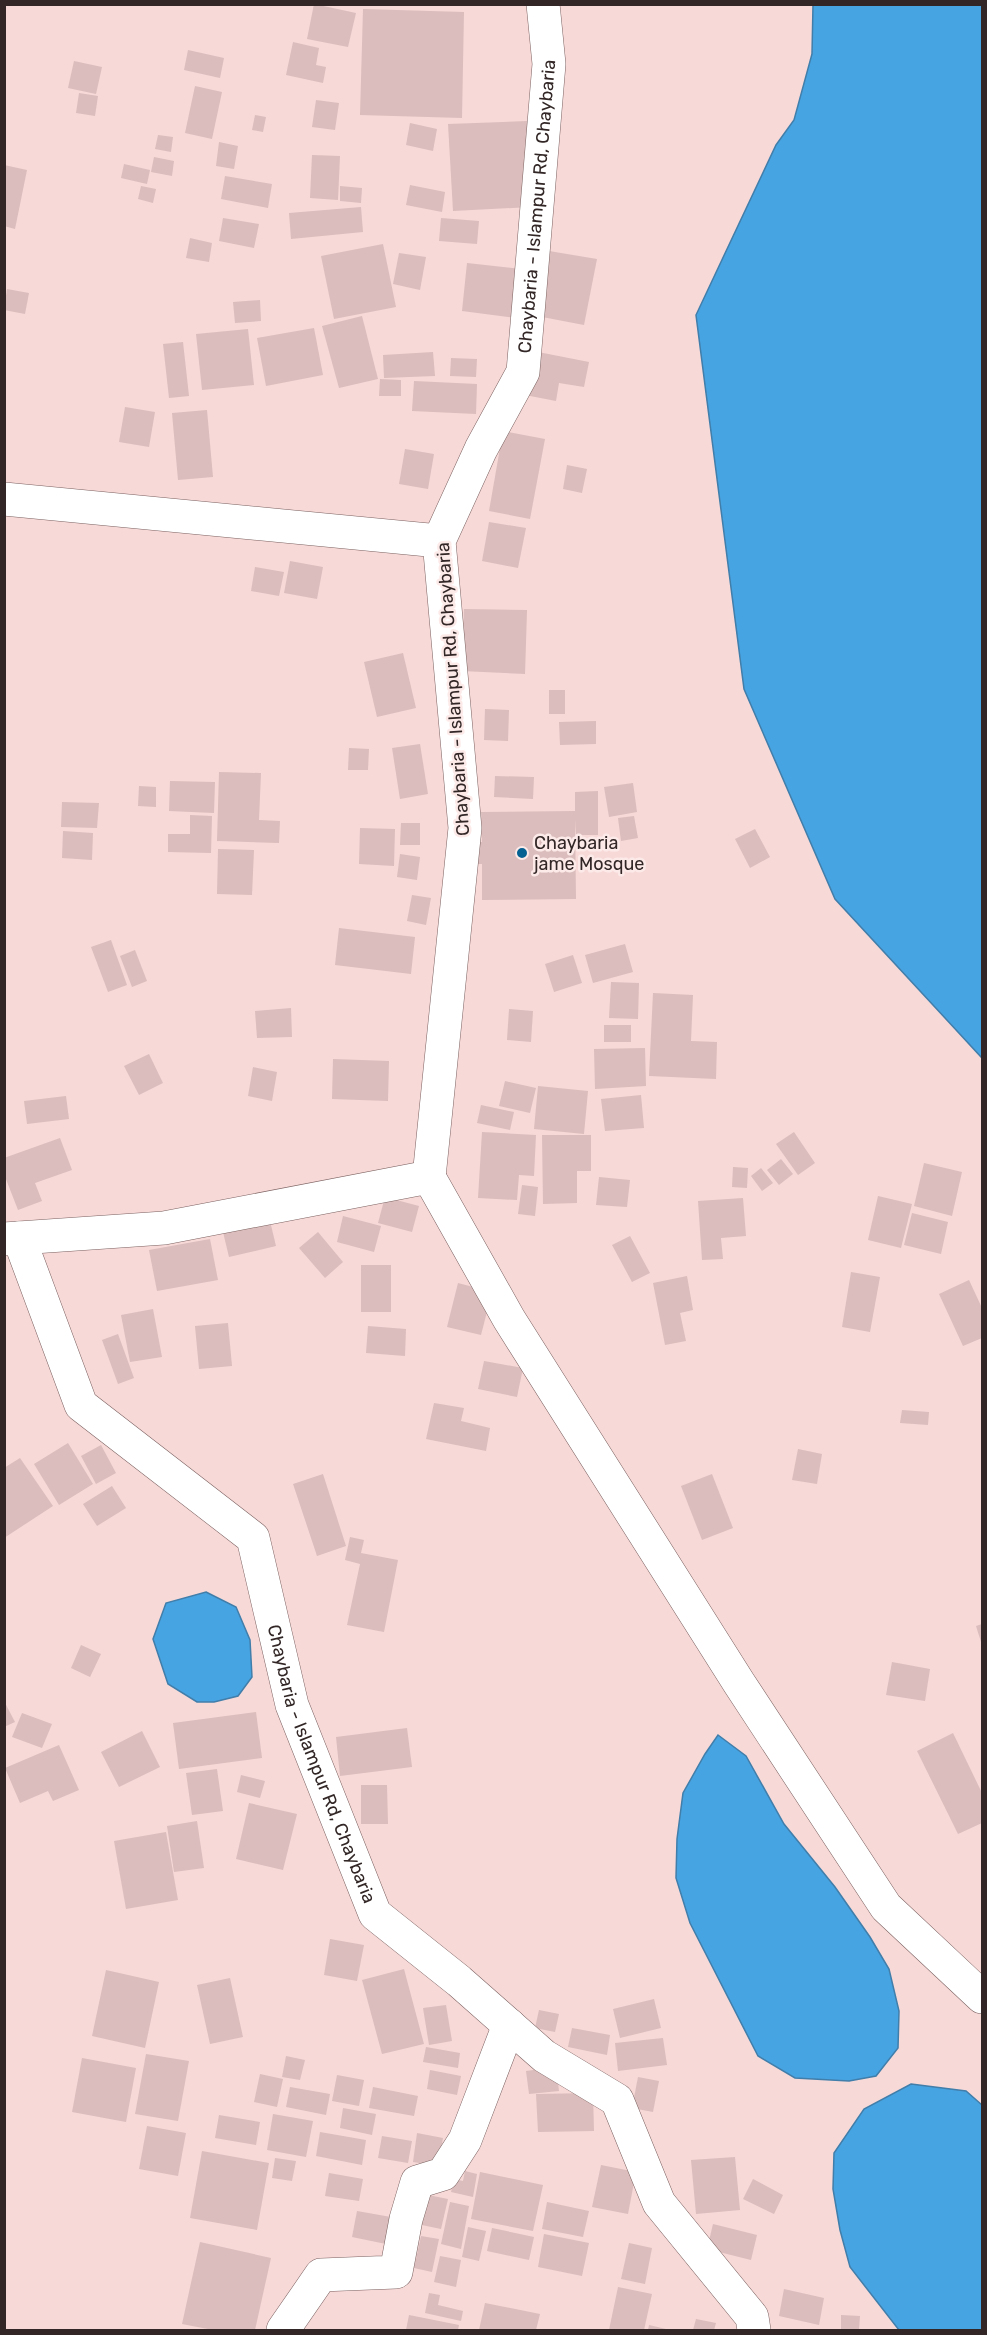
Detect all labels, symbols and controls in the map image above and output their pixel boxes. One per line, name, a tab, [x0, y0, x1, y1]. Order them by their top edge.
street label: Chaybaria - Islampur Rd, Chaybaria	[514, 59, 560, 354]
street label: Chaybaria - Islampur Rd, Chaybaria	[432, 541, 474, 837]
place label: Chaybaria jame Mosque	[533, 832, 644, 875]
marker: Chaybaria jame Mosque	[515, 846, 529, 860]
street label: Chaybaria - Islampur Rd, Chaybaria	[263, 1622, 381, 1906]

